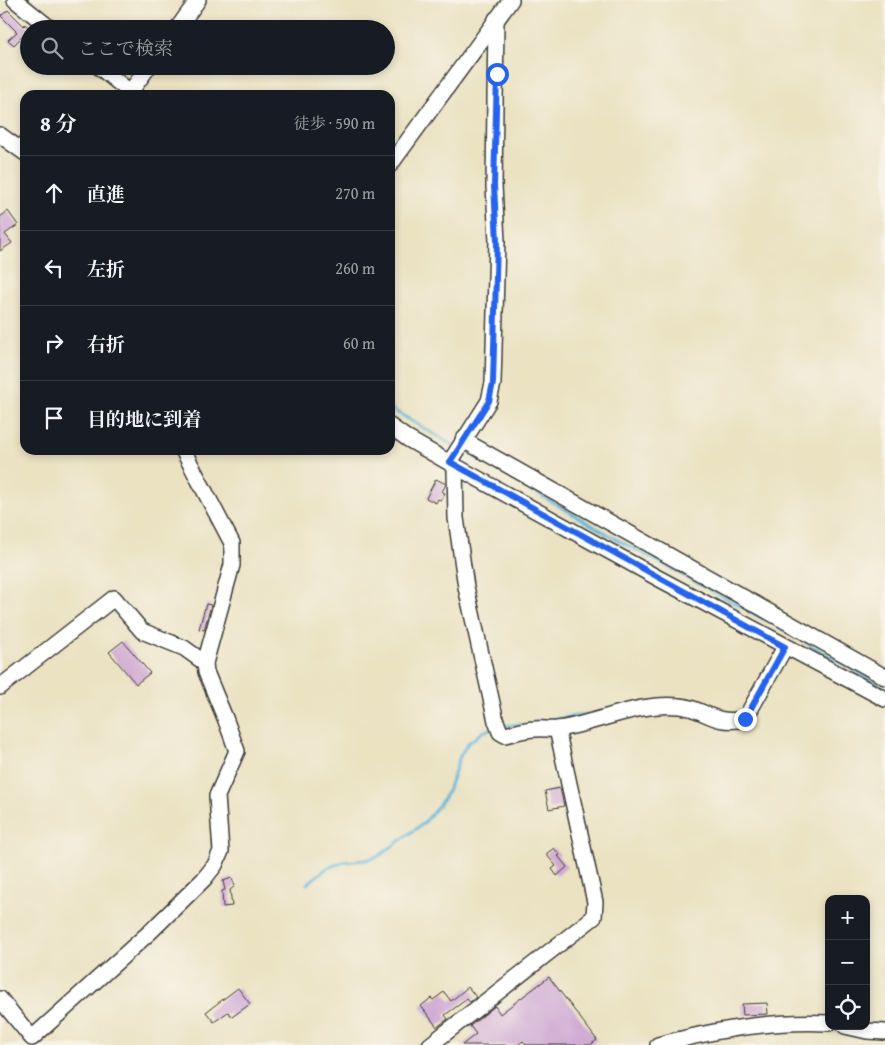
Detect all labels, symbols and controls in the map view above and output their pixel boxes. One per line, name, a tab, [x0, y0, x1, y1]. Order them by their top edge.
search box	[20, 20, 395, 75]
icon: search	[38, 34, 66, 62]
text: ここで検索	[78, 34, 173, 62]
route start	[486, 63, 509, 86]
text: 8 分	[40, 108, 77, 139]
text: 徒歩 · 590 m	[294, 111, 375, 135]
icon: ahead	[40, 179, 68, 207]
text: 直進	[87, 180, 125, 208]
text: 270 m	[335, 181, 375, 205]
icon: left	[40, 254, 68, 282]
text: 左折	[87, 255, 125, 283]
text: 260 m	[335, 256, 375, 280]
icon: right	[40, 329, 68, 357]
text: 右折	[87, 330, 125, 358]
text: 60 m	[343, 331, 375, 355]
icon: arrive	[40, 404, 68, 432]
text: 目的地に到着	[87, 405, 201, 433]
route end	[734, 708, 757, 731]
map controls	[825, 895, 870, 1030]
button: +	[825, 895, 870, 940]
button: −	[825, 940, 870, 985]
button: locate	[825, 985, 870, 1030]

